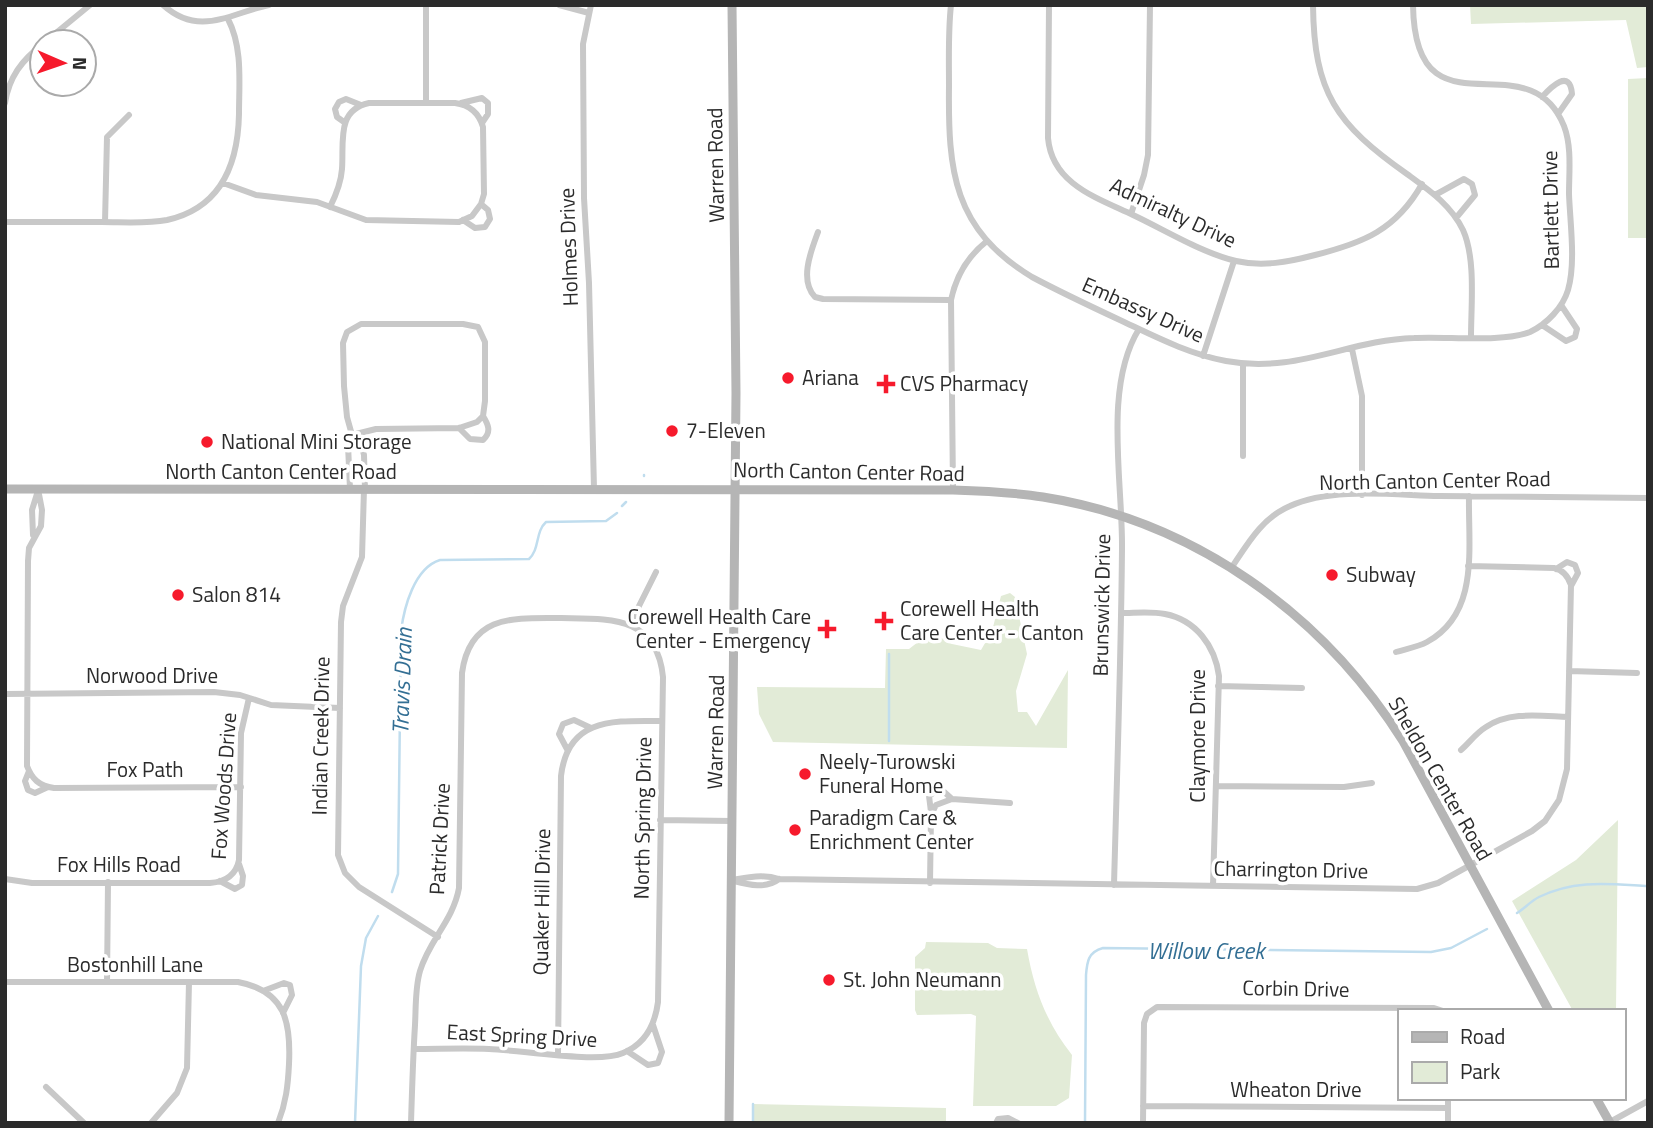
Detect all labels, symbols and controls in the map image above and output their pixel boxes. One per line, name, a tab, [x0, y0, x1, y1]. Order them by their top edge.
north arrow	[28, 28, 98, 98]
text: N	[66, 57, 95, 71]
street label: Warren Road	[698, 107, 732, 223]
street label: Bartlett Drive	[1533, 150, 1567, 270]
street label: Admiralty Drive	[1105, 169, 1242, 255]
street label: Holmes Drive	[550, 187, 586, 307]
street label: Embassy Drive	[1077, 268, 1210, 350]
place label: Ariana	[802, 361, 859, 393]
place label: CVS Pharmacy	[900, 367, 1028, 399]
marker: Ariana	[780, 370, 796, 386]
marker: CVS Pharmacy	[878, 376, 894, 392]
place label: 7-Eleven	[686, 414, 766, 446]
marker: 7-Eleven	[664, 423, 680, 439]
place label: National Mini Storage	[221, 425, 412, 457]
marker: National Mini Storage	[199, 434, 215, 450]
street label: North Canton Center Road	[733, 453, 965, 489]
street label: North Canton Center Road	[165, 455, 397, 487]
street label: North Canton Center Road	[1319, 462, 1551, 498]
street label: Brunswick Drive	[1084, 533, 1118, 677]
place label: Subway	[1346, 558, 1416, 590]
marker: Subway	[1324, 567, 1340, 583]
place label: Salon 814	[192, 578, 281, 610]
marker: Salon 814	[170, 587, 186, 603]
place label: Corewell Health Care Center - Canton	[900, 592, 1084, 648]
place label: Corewell Health Care Center - Emergency	[627, 600, 811, 656]
marker: Corewell Health Care Center - Canton	[874, 611, 894, 631]
marker: Corewell Health Care Center - Emergency	[817, 619, 837, 639]
water label: Travis Drain	[382, 627, 421, 735]
street label: Indian Creek Drive	[303, 656, 337, 816]
street label: Norwood Drive	[86, 659, 218, 691]
street label: Claymore Drive	[1181, 669, 1213, 803]
street label: Warren Road	[698, 674, 732, 790]
street label: Sheldon Center Road	[1381, 691, 1501, 866]
street label: Fox Woods Drive	[202, 711, 244, 861]
street label: North Spring Drive	[625, 736, 659, 900]
place label: Neely-Turowski Funeral Home	[819, 745, 956, 801]
street label: Fox Path	[106, 753, 184, 785]
marker: Neely-Turowski Funeral Home	[797, 766, 813, 782]
street label: Patrick Drive	[420, 782, 458, 896]
place label: Paradigm Care & Enrichment Center	[809, 801, 974, 857]
marker: Paradigm Care & Enrichment Center	[787, 822, 803, 838]
street label: Quaker Hill Drive	[524, 828, 558, 976]
street label: Fox Hills Road	[57, 848, 181, 880]
street label: Charrington Drive	[1213, 852, 1369, 886]
water label: Willow Creek	[1148, 933, 1267, 968]
street label: Bostonhill Lane	[67, 948, 203, 980]
place label: St. John Neumann	[843, 963, 1001, 995]
street label: Corbin Drive	[1242, 971, 1350, 1005]
marker: St. John Neumann	[821, 972, 837, 988]
legend	[1398, 1009, 1625, 1100]
street label: East Spring Drive	[446, 1015, 598, 1055]
text: Road	[1460, 1020, 1505, 1052]
text: Park	[1460, 1055, 1500, 1087]
street label: Wheaton Drive	[1230, 1073, 1362, 1105]

